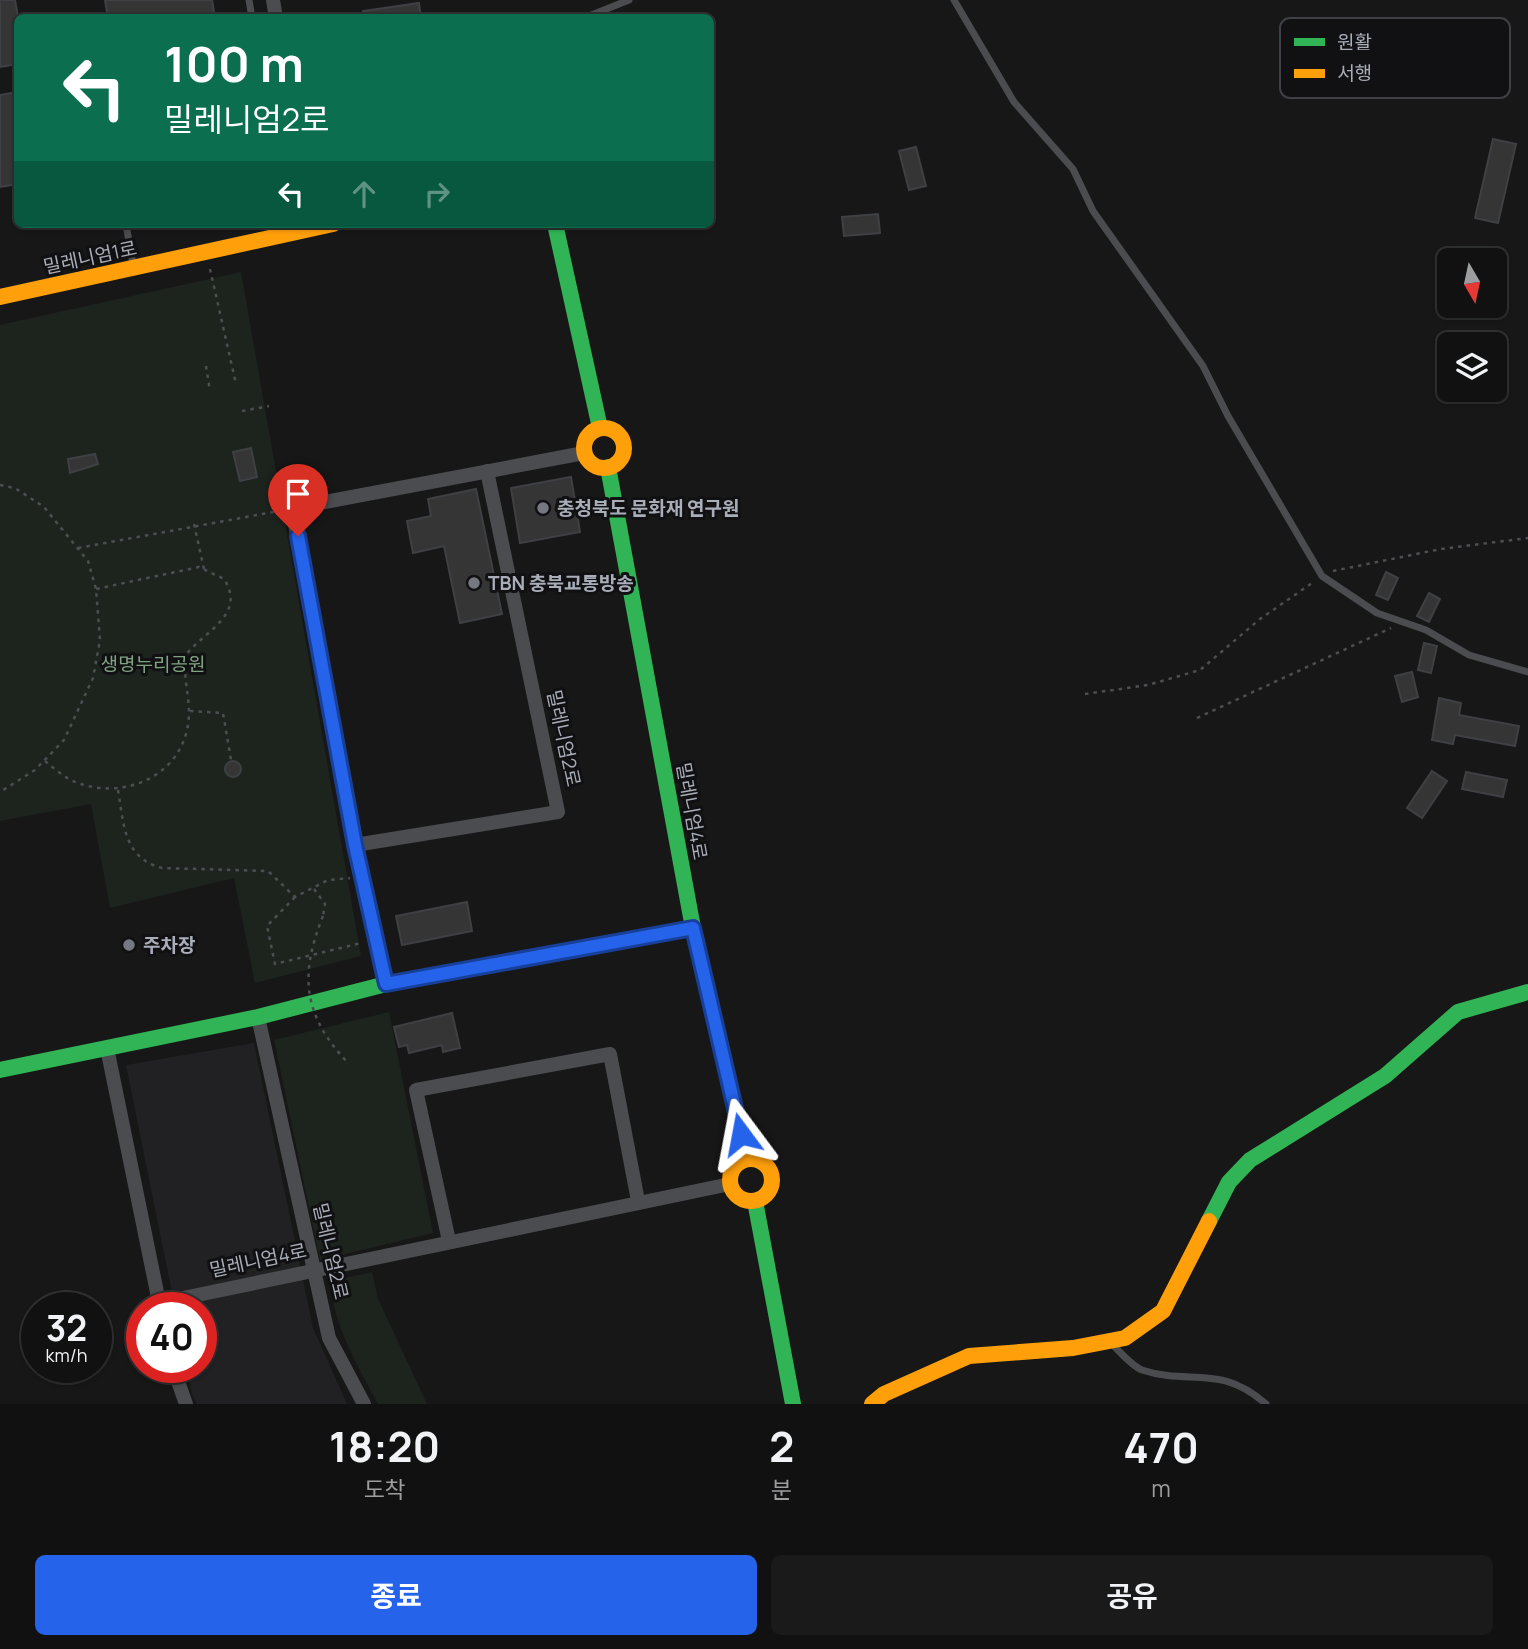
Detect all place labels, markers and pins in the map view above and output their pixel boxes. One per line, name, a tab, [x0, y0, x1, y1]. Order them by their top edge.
pin	[268, 464, 328, 536]
place label: 충청북도 문화재 연구원	[557, 495, 739, 521]
marker: 충청북도 문화재 연구원	[535, 500, 551, 516]
place label: TBN 충북교통방송	[488, 570, 634, 596]
marker: TBN 충북교통방송	[466, 575, 482, 591]
place label: 주차장	[143, 932, 195, 958]
marker: 주차장	[121, 937, 137, 953]

